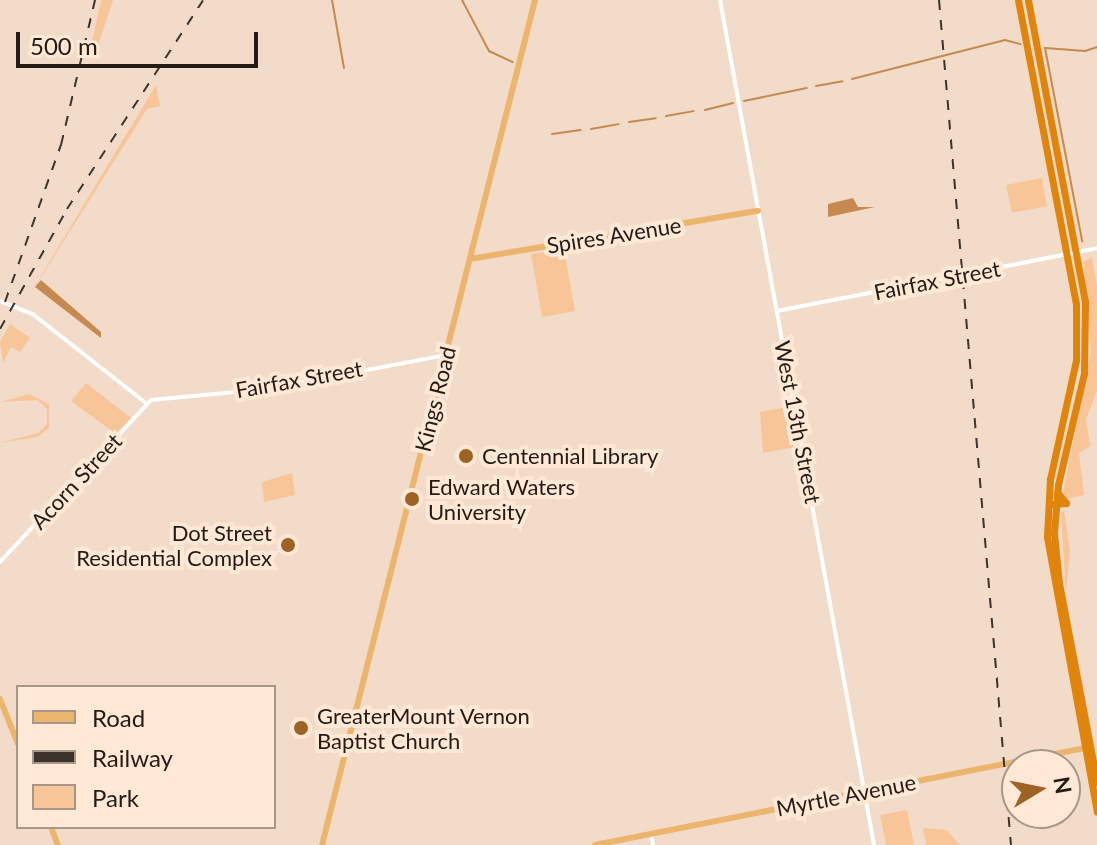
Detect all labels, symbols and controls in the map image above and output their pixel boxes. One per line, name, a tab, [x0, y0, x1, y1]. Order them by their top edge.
scale bar	[20, 16, 262, 66]
text: 500 m	[30, 31, 98, 60]
street label: Spires Avenue	[545, 211, 683, 259]
street label: Fairfax Street	[872, 255, 1002, 305]
street label: West 13th Street	[769, 338, 827, 506]
street label: Kings Road	[409, 344, 461, 454]
street label: Fairfax Street	[234, 355, 364, 403]
street label: Acorn Street	[25, 428, 127, 534]
place label: Centennial Library	[482, 443, 658, 469]
marker: Centennial Library	[457, 447, 475, 465]
place label: Edward Waters University	[428, 473, 575, 524]
marker: Edward Waters University	[403, 490, 421, 508]
place label: Dot Street Residential Complex	[76, 519, 272, 570]
marker: Dot Street Residential Complex	[279, 536, 297, 554]
legend	[16, 685, 276, 829]
place label: GreaterMount Vernon Baptist Church	[317, 702, 530, 754]
text: Road	[92, 703, 145, 732]
marker: GreaterMount Vernon Baptist Church	[292, 719, 310, 737]
text: Railway	[92, 743, 173, 772]
north arrow	[1001, 749, 1081, 829]
street label: Myrtle Avenue	[773, 768, 919, 822]
text: N	[1048, 774, 1078, 796]
text: Park	[92, 783, 139, 812]

